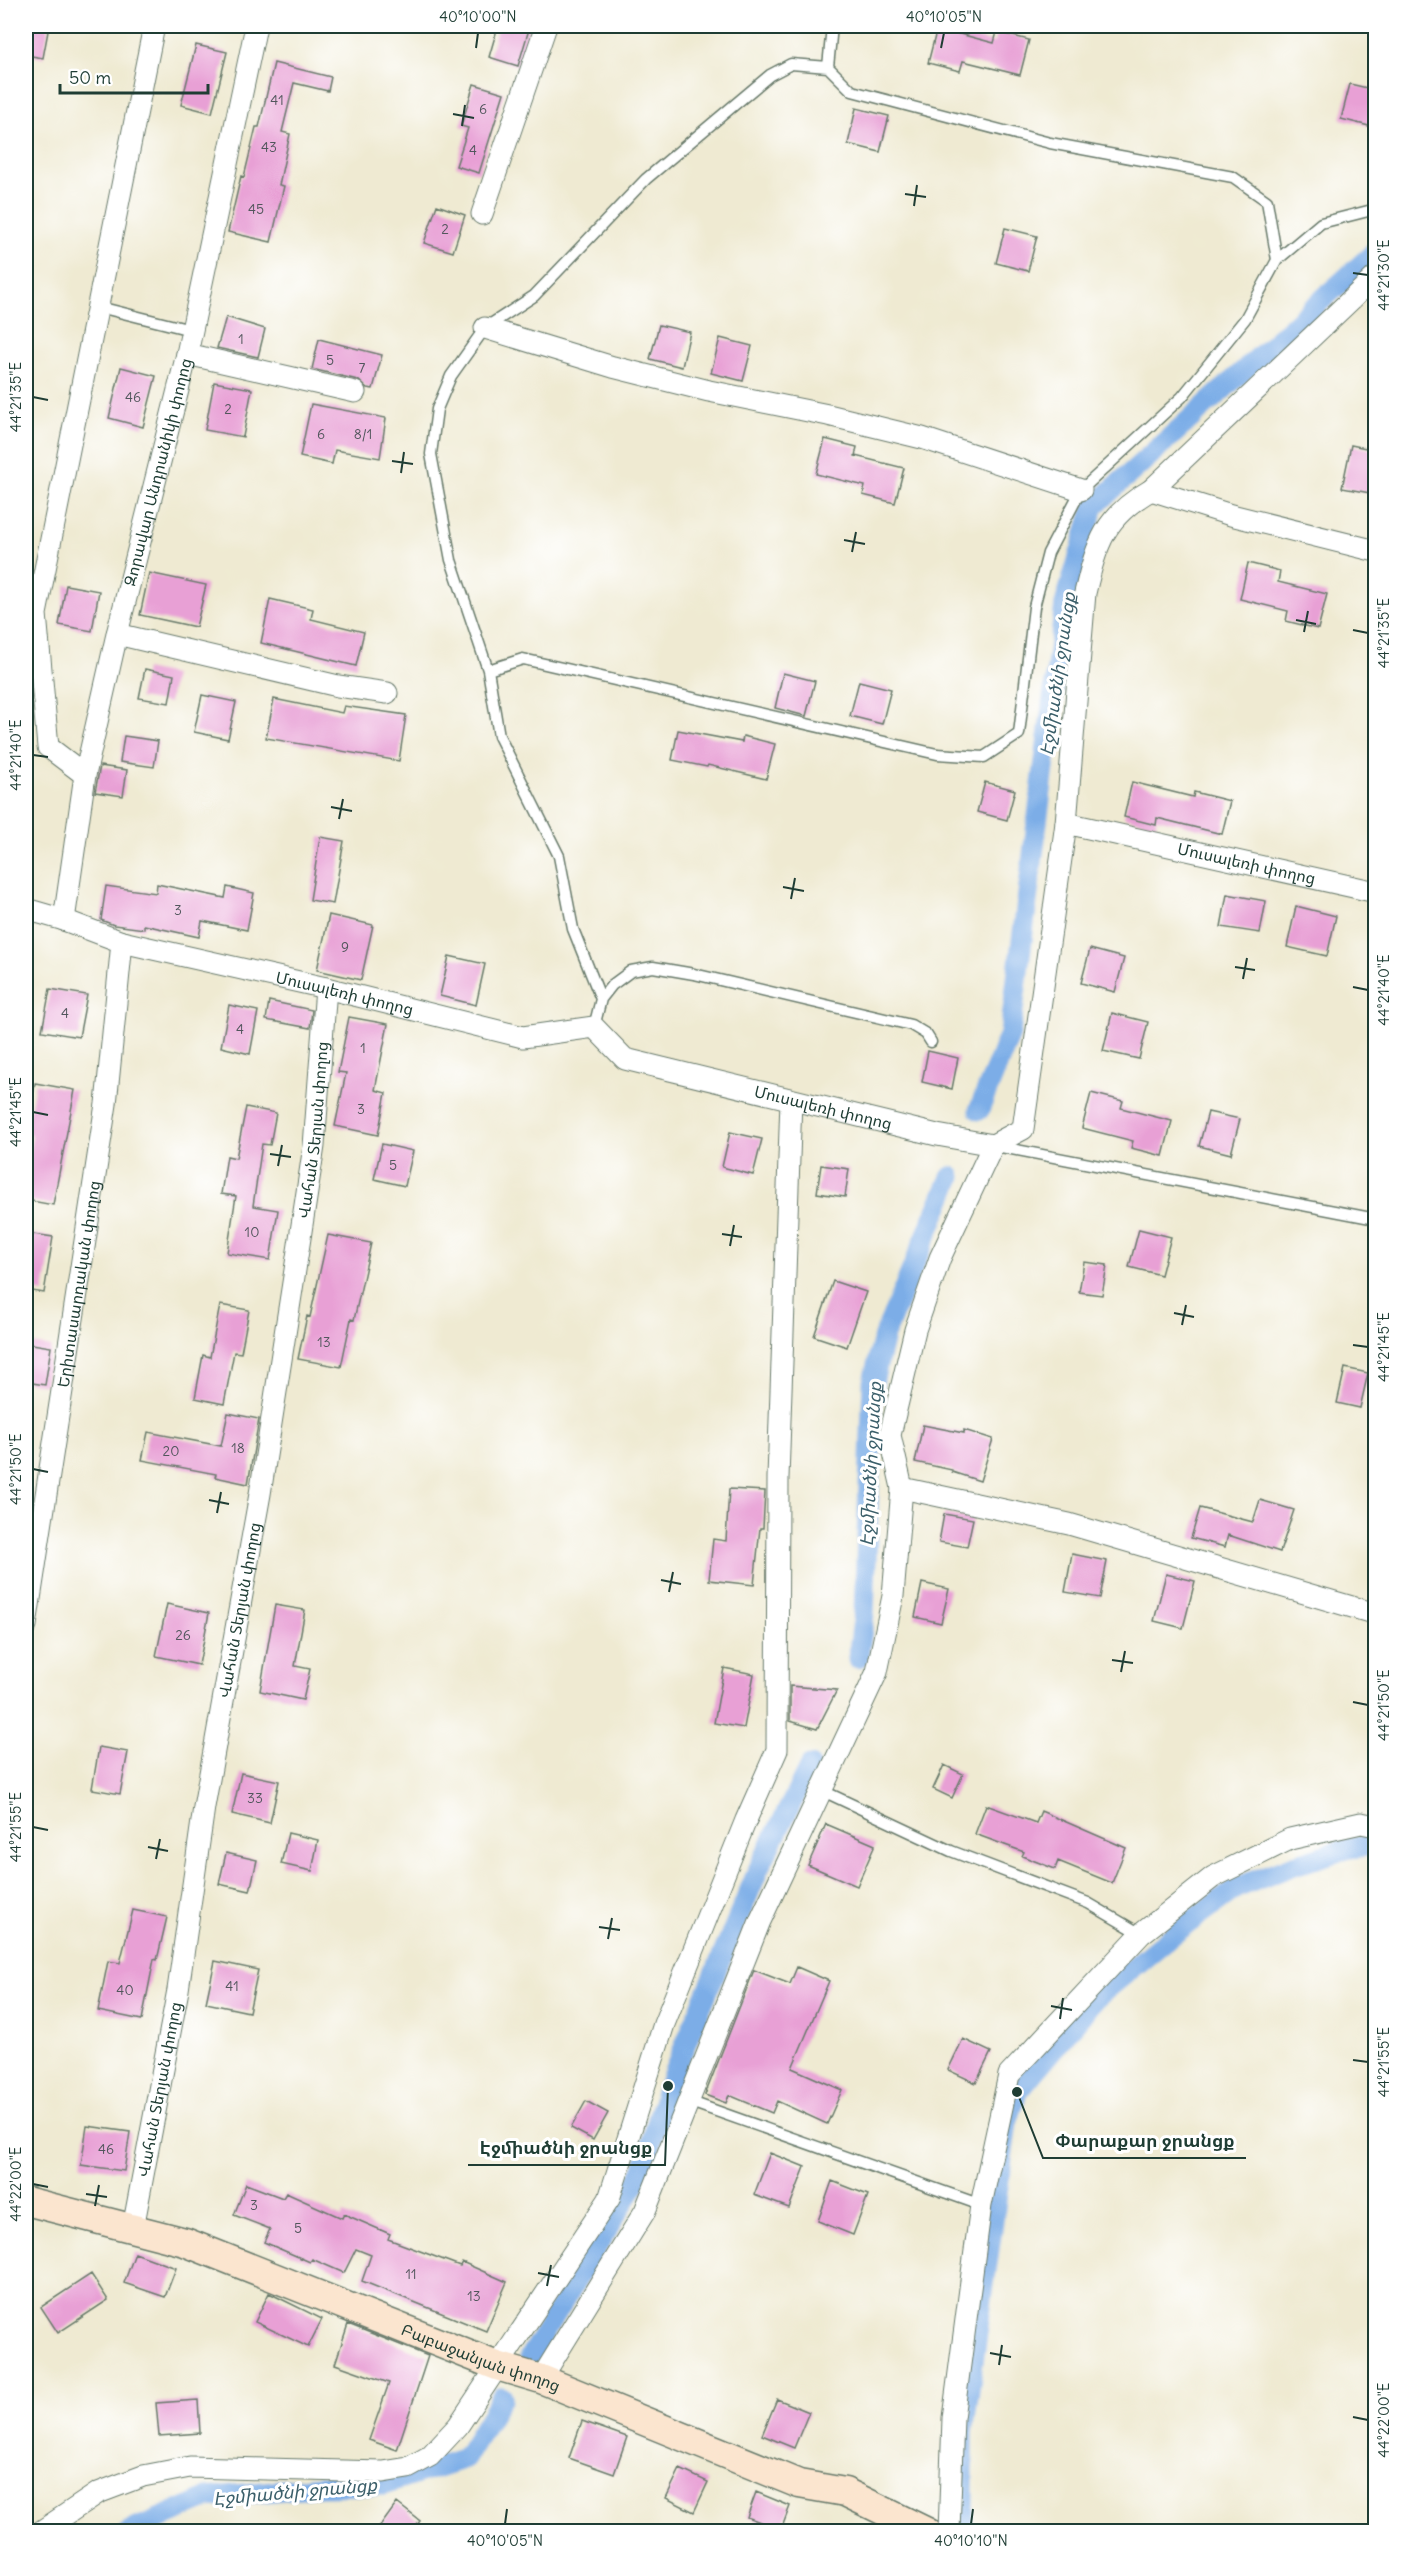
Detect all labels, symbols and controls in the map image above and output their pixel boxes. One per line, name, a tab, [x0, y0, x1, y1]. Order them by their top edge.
text: 40°10'00"N	[439, 7, 517, 26]
text: 40°10'05"N	[906, 7, 982, 26]
scale bar	[60, 57, 208, 95]
text: 50 m	[69, 66, 111, 89]
house number: 41	[270, 91, 284, 109]
house number: 6	[479, 100, 487, 118]
house number: 43	[261, 138, 277, 156]
house number: 4	[469, 141, 477, 159]
house number: 45	[248, 200, 264, 218]
house number: 2	[441, 220, 449, 238]
text: 44°21'30"E	[1374, 239, 1393, 311]
house number: 1	[238, 330, 244, 348]
house number: 5	[326, 351, 334, 369]
street label: Զորավար Անդրանիկի փողոց	[119, 356, 196, 588]
house number: 7	[359, 359, 366, 377]
text: 44°21'35"E	[6, 362, 25, 432]
house number: 46	[125, 388, 141, 406]
house number: 2	[224, 400, 232, 418]
house number: 6	[317, 425, 325, 443]
house number: 8/1	[354, 425, 372, 443]
water label: Էջմիածնի ջրանցք	[1035, 590, 1081, 757]
text: 44°21'35"E	[1374, 598, 1393, 668]
text: 44°21'40"E	[6, 719, 25, 791]
street label: Մուսալեռի փողոց	[1176, 838, 1318, 888]
house number: 3	[174, 901, 182, 919]
house number: 9	[341, 938, 349, 956]
text: 44°21'40"E	[1374, 954, 1393, 1026]
street label: Մուսալեռի փողոց	[274, 967, 416, 1019]
house number: 4	[61, 1004, 69, 1022]
house number: 4	[236, 1020, 244, 1038]
house number: 1	[360, 1039, 366, 1057]
street label: Վահան Տերյան փողոց	[293, 1041, 332, 1220]
text: 44°21'45"E	[6, 1077, 25, 1147]
street label: Մուսալեռի փողոց	[752, 1081, 894, 1134]
house number: 3	[357, 1100, 365, 1118]
house number: 5	[389, 1156, 397, 1174]
street label: Երիտասարդական փողոց	[53, 1179, 104, 1389]
house number: 10	[245, 1223, 259, 1241]
text: 44°21'45"E	[1374, 1312, 1393, 1382]
house number: 13	[317, 1333, 331, 1351]
water label: Էջմիածնի ջրանցք	[855, 1380, 886, 1547]
text: 44°21'50"E	[6, 1433, 25, 1505]
house number: 18	[231, 1439, 245, 1457]
house number: 20	[163, 1442, 179, 1460]
street label: Վահան Տերյան փողոց	[214, 1521, 265, 1700]
house number: 26	[175, 1626, 191, 1644]
text: 44°21'50"E	[1374, 1669, 1393, 1741]
house number: 33	[247, 1789, 263, 1807]
text: 44°21'55"E	[6, 1792, 25, 1862]
house number: 41	[225, 1977, 239, 1995]
house number: 40	[116, 1981, 134, 1999]
street label: Վահան Տերյան փողոց	[133, 2000, 186, 2179]
text: 44°21'55"E	[1374, 2027, 1393, 2097]
callout: Փարաքար ջրանցք	[1043, 2122, 1246, 2158]
callout: Էջմիածնի ջրանցք	[468, 2129, 665, 2165]
text: Փարաքար ջրանցք	[1055, 2129, 1235, 2152]
text: Էջմիածնի ջրանցք	[480, 2136, 653, 2159]
house number: 46	[98, 2140, 114, 2158]
text: 44°22'00"E	[6, 2146, 25, 2222]
house number: 3	[250, 2196, 258, 2214]
house number: 5	[294, 2219, 302, 2237]
house number: 11	[405, 2265, 417, 2283]
house number: 13	[467, 2287, 481, 2305]
street label: Բաբաջանյան փողոց	[399, 2319, 563, 2396]
text: 44°22'00"E	[1374, 2382, 1393, 2458]
water label: Էջմիածնի ջրանցք	[212, 2473, 379, 2510]
text: 40°10'05"N	[467, 2531, 543, 2550]
text: 40°10'10"N	[934, 2531, 1008, 2550]

